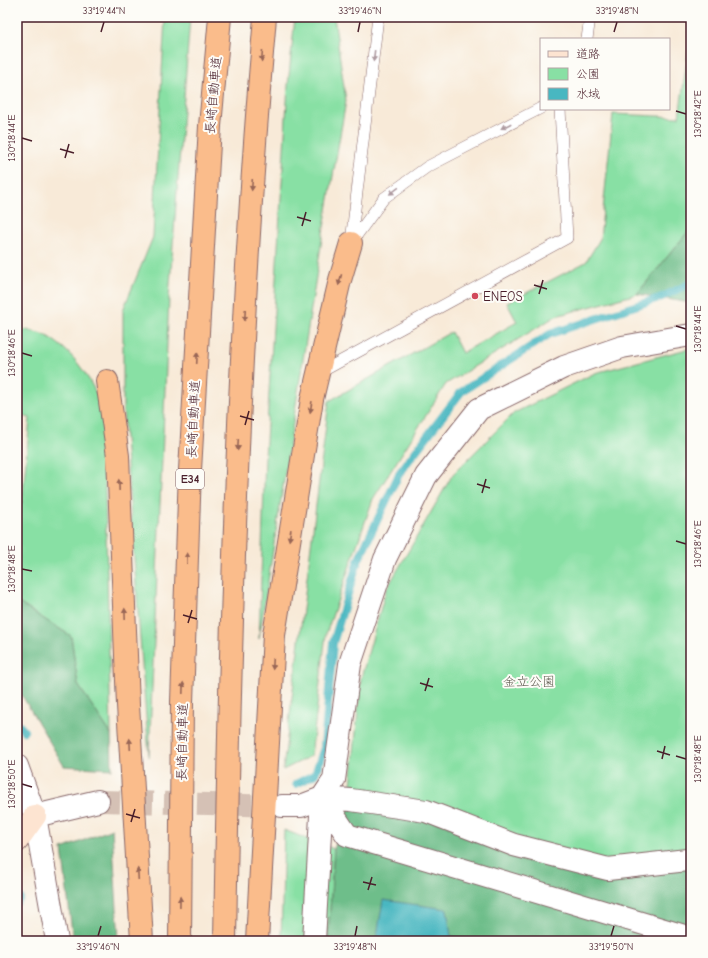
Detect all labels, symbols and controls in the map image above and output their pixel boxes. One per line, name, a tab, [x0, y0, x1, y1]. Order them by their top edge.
text: 33°19'44"N	[83, 5, 125, 17]
text: 33°19'46"N	[338, 5, 382, 17]
text: 33°19'48"N	[595, 5, 639, 17]
legend	[540, 38, 670, 110]
text: 道路	[576, 47, 600, 61]
one-way arrow	[258, 50, 265, 62]
one-way arrow	[371, 50, 377, 62]
street label: 長崎自動車道	[202, 55, 224, 135]
text: 公園	[576, 67, 600, 81]
text: 水域	[576, 87, 600, 101]
text: 130°18'42"E	[692, 90, 704, 138]
text: 130°18'44"E	[6, 114, 18, 162]
one-way arrow	[501, 122, 512, 129]
one-way arrow	[249, 179, 255, 192]
one-way arrow	[389, 187, 400, 195]
one-way arrow	[337, 274, 343, 286]
place label: ENEOS	[483, 289, 523, 304]
marker: ENEOS	[470, 291, 480, 301]
text: 130°18'44"E	[692, 305, 704, 353]
one-way arrow	[241, 309, 248, 321]
text: 130°18'46"E	[6, 329, 18, 377]
one-way arrow	[193, 352, 200, 364]
street label: 長崎自動車道	[183, 380, 203, 458]
one-way arrow	[308, 401, 314, 413]
one-way arrow	[234, 439, 241, 451]
road number: E34	[176, 469, 204, 489]
one-way arrow	[116, 479, 123, 491]
text: 130°18'46"E	[692, 520, 704, 568]
one-way arrow	[287, 529, 293, 541]
text: 130°18'48"E	[6, 545, 18, 593]
one-way arrow	[184, 551, 190, 564]
one-way arrow	[121, 608, 128, 620]
one-way arrow	[269, 658, 276, 670]
park label: 金立公園	[503, 674, 555, 689]
one-way arrow	[179, 682, 186, 694]
street label: 長崎自動車道	[174, 703, 190, 781]
text: 130°18'48"E	[692, 735, 704, 783]
one-way arrow	[127, 738, 134, 750]
text: 130°18'50"E	[6, 760, 18, 808]
one-way arrow	[135, 868, 142, 880]
one-way arrow	[177, 895, 183, 908]
text: 33°19'46"N	[76, 941, 120, 953]
text: 33°19'48"N	[333, 941, 377, 953]
text: 33°19'50"N	[589, 941, 633, 953]

